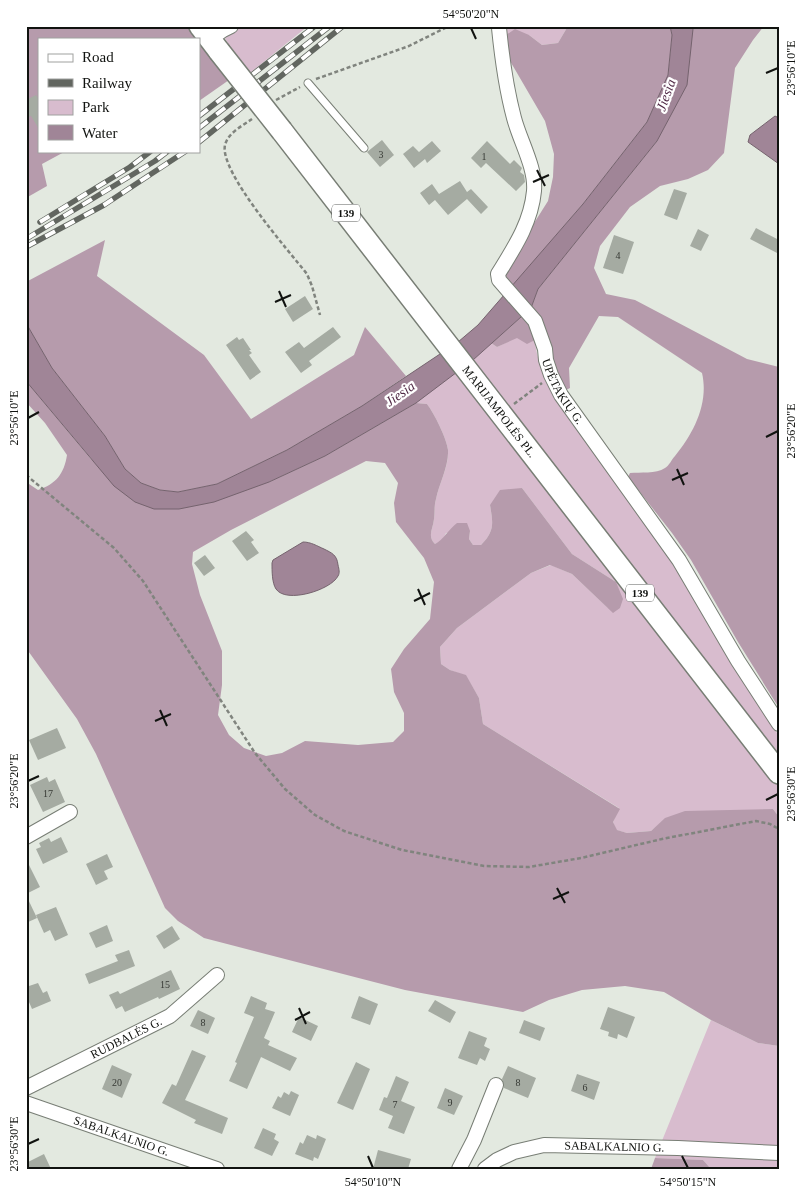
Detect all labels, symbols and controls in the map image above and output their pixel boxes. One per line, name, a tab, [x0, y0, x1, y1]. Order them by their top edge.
text: 54°50'20"N	[443, 7, 500, 21]
legend	[38, 38, 200, 152]
text: 23°56'10"E	[784, 40, 798, 96]
text: Road	[82, 49, 114, 65]
text: Railway	[82, 75, 132, 91]
water label: Jiesia	[653, 77, 679, 113]
text: Park	[82, 99, 110, 115]
text: Water	[82, 125, 117, 141]
house number: 3	[379, 149, 384, 160]
house number: 1	[482, 151, 487, 162]
road number: 139	[332, 204, 360, 222]
house number: 4	[616, 250, 621, 261]
street label: UPĖTAKIŲ G.	[539, 357, 587, 427]
street label: MARIJAMPOLĖS PL.	[459, 363, 539, 460]
water label: Jiesia	[382, 378, 418, 410]
text: 23°56'10"E	[7, 390, 21, 446]
text: 23°56'20"E	[784, 403, 798, 459]
road number: 139	[626, 584, 654, 602]
text: 23°56'20"E	[7, 753, 21, 809]
text: 23°56'30"E	[784, 766, 798, 822]
house number: 17	[43, 788, 53, 799]
house number: 15	[160, 979, 170, 990]
street label: RUDBALĖS G.	[88, 1014, 164, 1062]
house number: 8	[201, 1017, 206, 1028]
house number: 20	[112, 1077, 122, 1088]
house number: 8	[516, 1077, 521, 1088]
house number: 6	[583, 1082, 588, 1093]
house number: 9	[448, 1097, 453, 1108]
house number: 7	[393, 1099, 398, 1110]
street label: SABALKALNIO G.	[72, 1113, 171, 1159]
text: 23°56'30"E	[7, 1116, 21, 1172]
street label: SABALKALNIO G.	[564, 1138, 665, 1155]
text: 54°50'10"N	[345, 1175, 402, 1189]
text: 54°50'15"N	[660, 1175, 717, 1189]

